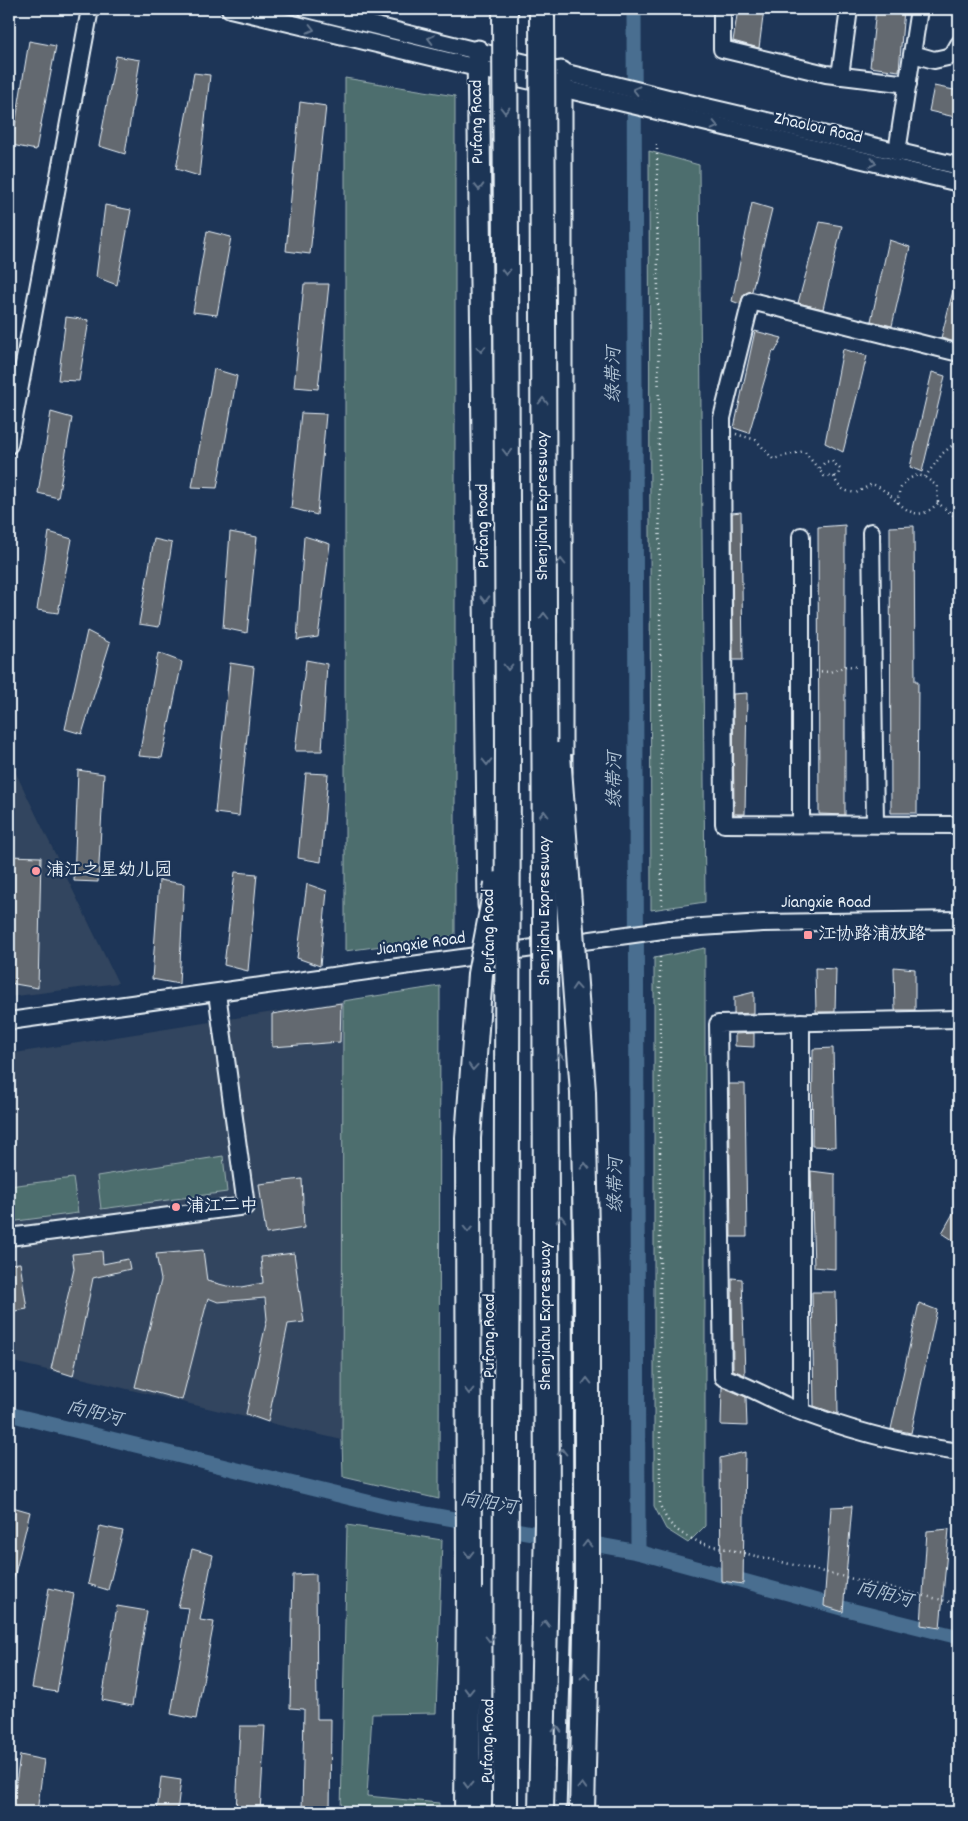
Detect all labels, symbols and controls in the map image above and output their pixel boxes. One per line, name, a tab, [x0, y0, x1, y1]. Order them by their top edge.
one-way arrow	[307, 23, 316, 34]
one-way arrow	[426, 34, 435, 45]
street label: Pufang Road	[465, 79, 491, 165]
one-way arrow	[631, 85, 640, 96]
one-way arrow	[500, 106, 510, 114]
street label: Zhaolou Road	[771, 107, 865, 151]
one-way arrow	[710, 120, 719, 131]
one-way arrow	[869, 157, 878, 168]
one-way arrow	[474, 184, 484, 191]
one-way arrow	[501, 269, 511, 277]
water label: 绿带河	[602, 344, 629, 404]
one-way arrow	[476, 346, 487, 354]
one-way arrow	[538, 397, 548, 404]
street label: Shenjiahu Expressway	[531, 431, 556, 581]
one-way arrow	[502, 449, 512, 457]
street label: Pufang Road	[471, 483, 497, 569]
one-way arrow	[556, 557, 566, 565]
one-way arrow	[480, 596, 490, 604]
one-way arrow	[539, 612, 549, 620]
one-way arrow	[503, 664, 513, 672]
water label: 绿带河	[603, 749, 630, 809]
one-way arrow	[482, 758, 492, 766]
one-way arrow	[539, 809, 549, 817]
street label: Shenjiahu Expressway	[533, 836, 558, 986]
place label: 浦江之星幼儿园	[46, 859, 172, 884]
marker: 浦江之星幼儿园	[30, 865, 42, 877]
street label: Pufang Road	[477, 888, 503, 974]
street label: Jiangxie Road	[781, 891, 871, 916]
place label: 江协路浦放路	[818, 923, 926, 948]
street label: Jiangxie Road	[375, 926, 467, 964]
marker: 江协路浦放路	[802, 929, 814, 941]
one-way arrow	[571, 982, 582, 990]
one-way arrow	[555, 1052, 565, 1060]
one-way arrow	[468, 1063, 479, 1071]
water label: 绿带河	[604, 1154, 631, 1214]
one-way arrow	[580, 1162, 590, 1170]
place label: 浦江二中	[186, 1195, 258, 1220]
marker: 浦江二中	[170, 1201, 182, 1213]
one-way arrow	[556, 1215, 566, 1222]
one-way arrow	[463, 1226, 473, 1233]
street label: Shenjiahu Expressway	[534, 1241, 559, 1391]
street label: Pufang Road	[478, 1294, 503, 1378]
one-way arrow	[582, 1377, 592, 1384]
one-way arrow	[464, 1388, 474, 1396]
water label: 向阳河	[63, 1395, 128, 1436]
one-way arrow	[557, 1447, 567, 1455]
water label: 向阳河	[458, 1487, 521, 1524]
one-way arrow	[582, 1539, 592, 1547]
one-way arrow	[464, 1550, 474, 1558]
water label: 向阳河	[853, 1576, 918, 1617]
one-way arrow	[540, 1619, 550, 1627]
one-way arrow	[485, 1636, 495, 1643]
one-way arrow	[580, 1672, 590, 1680]
one-way arrow	[464, 1688, 474, 1696]
street label: Pufang Road	[476, 1698, 502, 1784]
one-way arrow	[552, 1724, 563, 1732]
one-way arrow	[462, 1782, 473, 1790]
one-way arrow	[577, 1782, 588, 1790]

